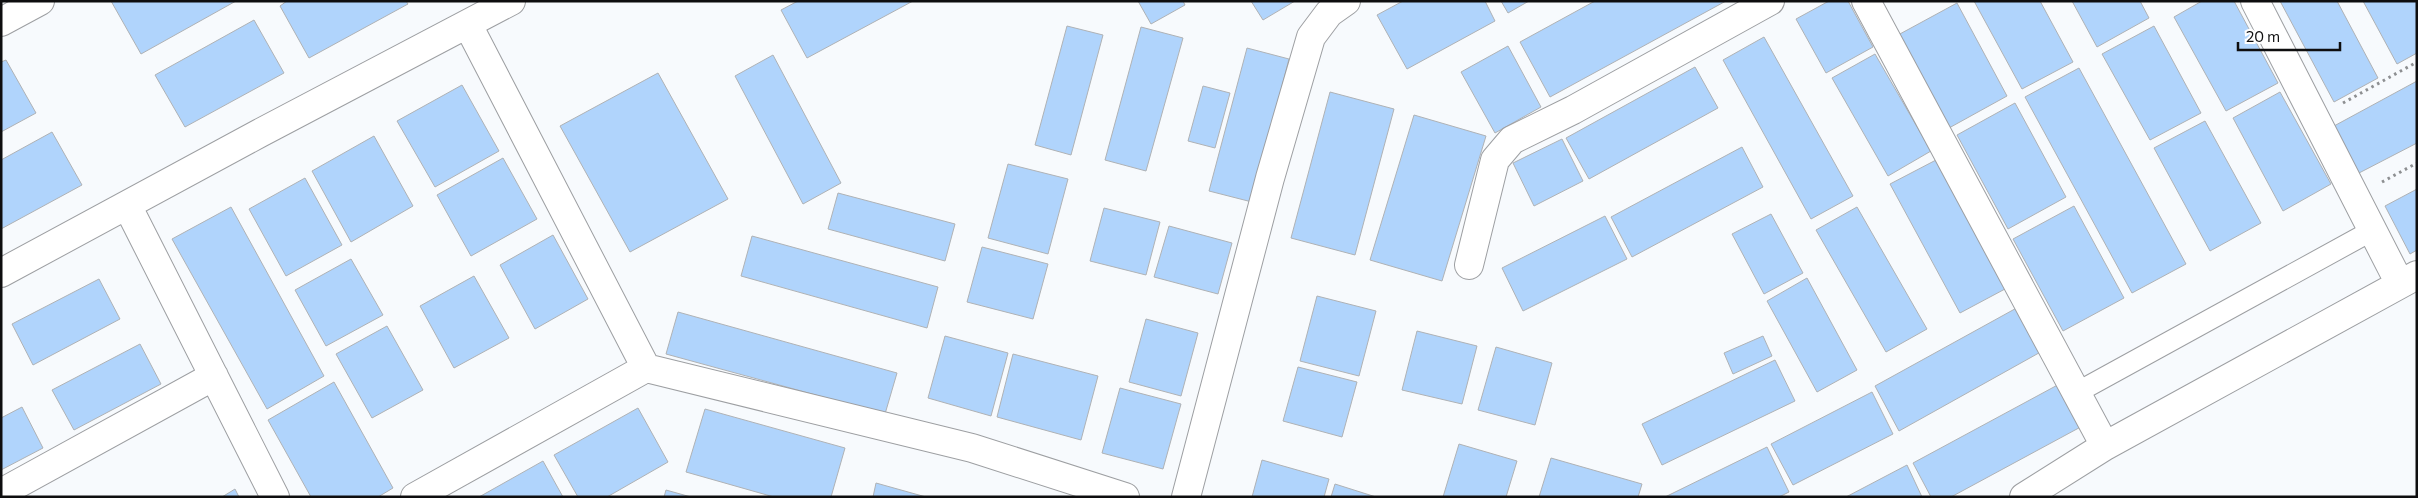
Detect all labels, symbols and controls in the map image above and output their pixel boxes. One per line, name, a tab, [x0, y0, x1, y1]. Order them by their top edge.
scale bar	[2238, 20, 2340, 52]
text: 20 m	[2246, 27, 2280, 45]

